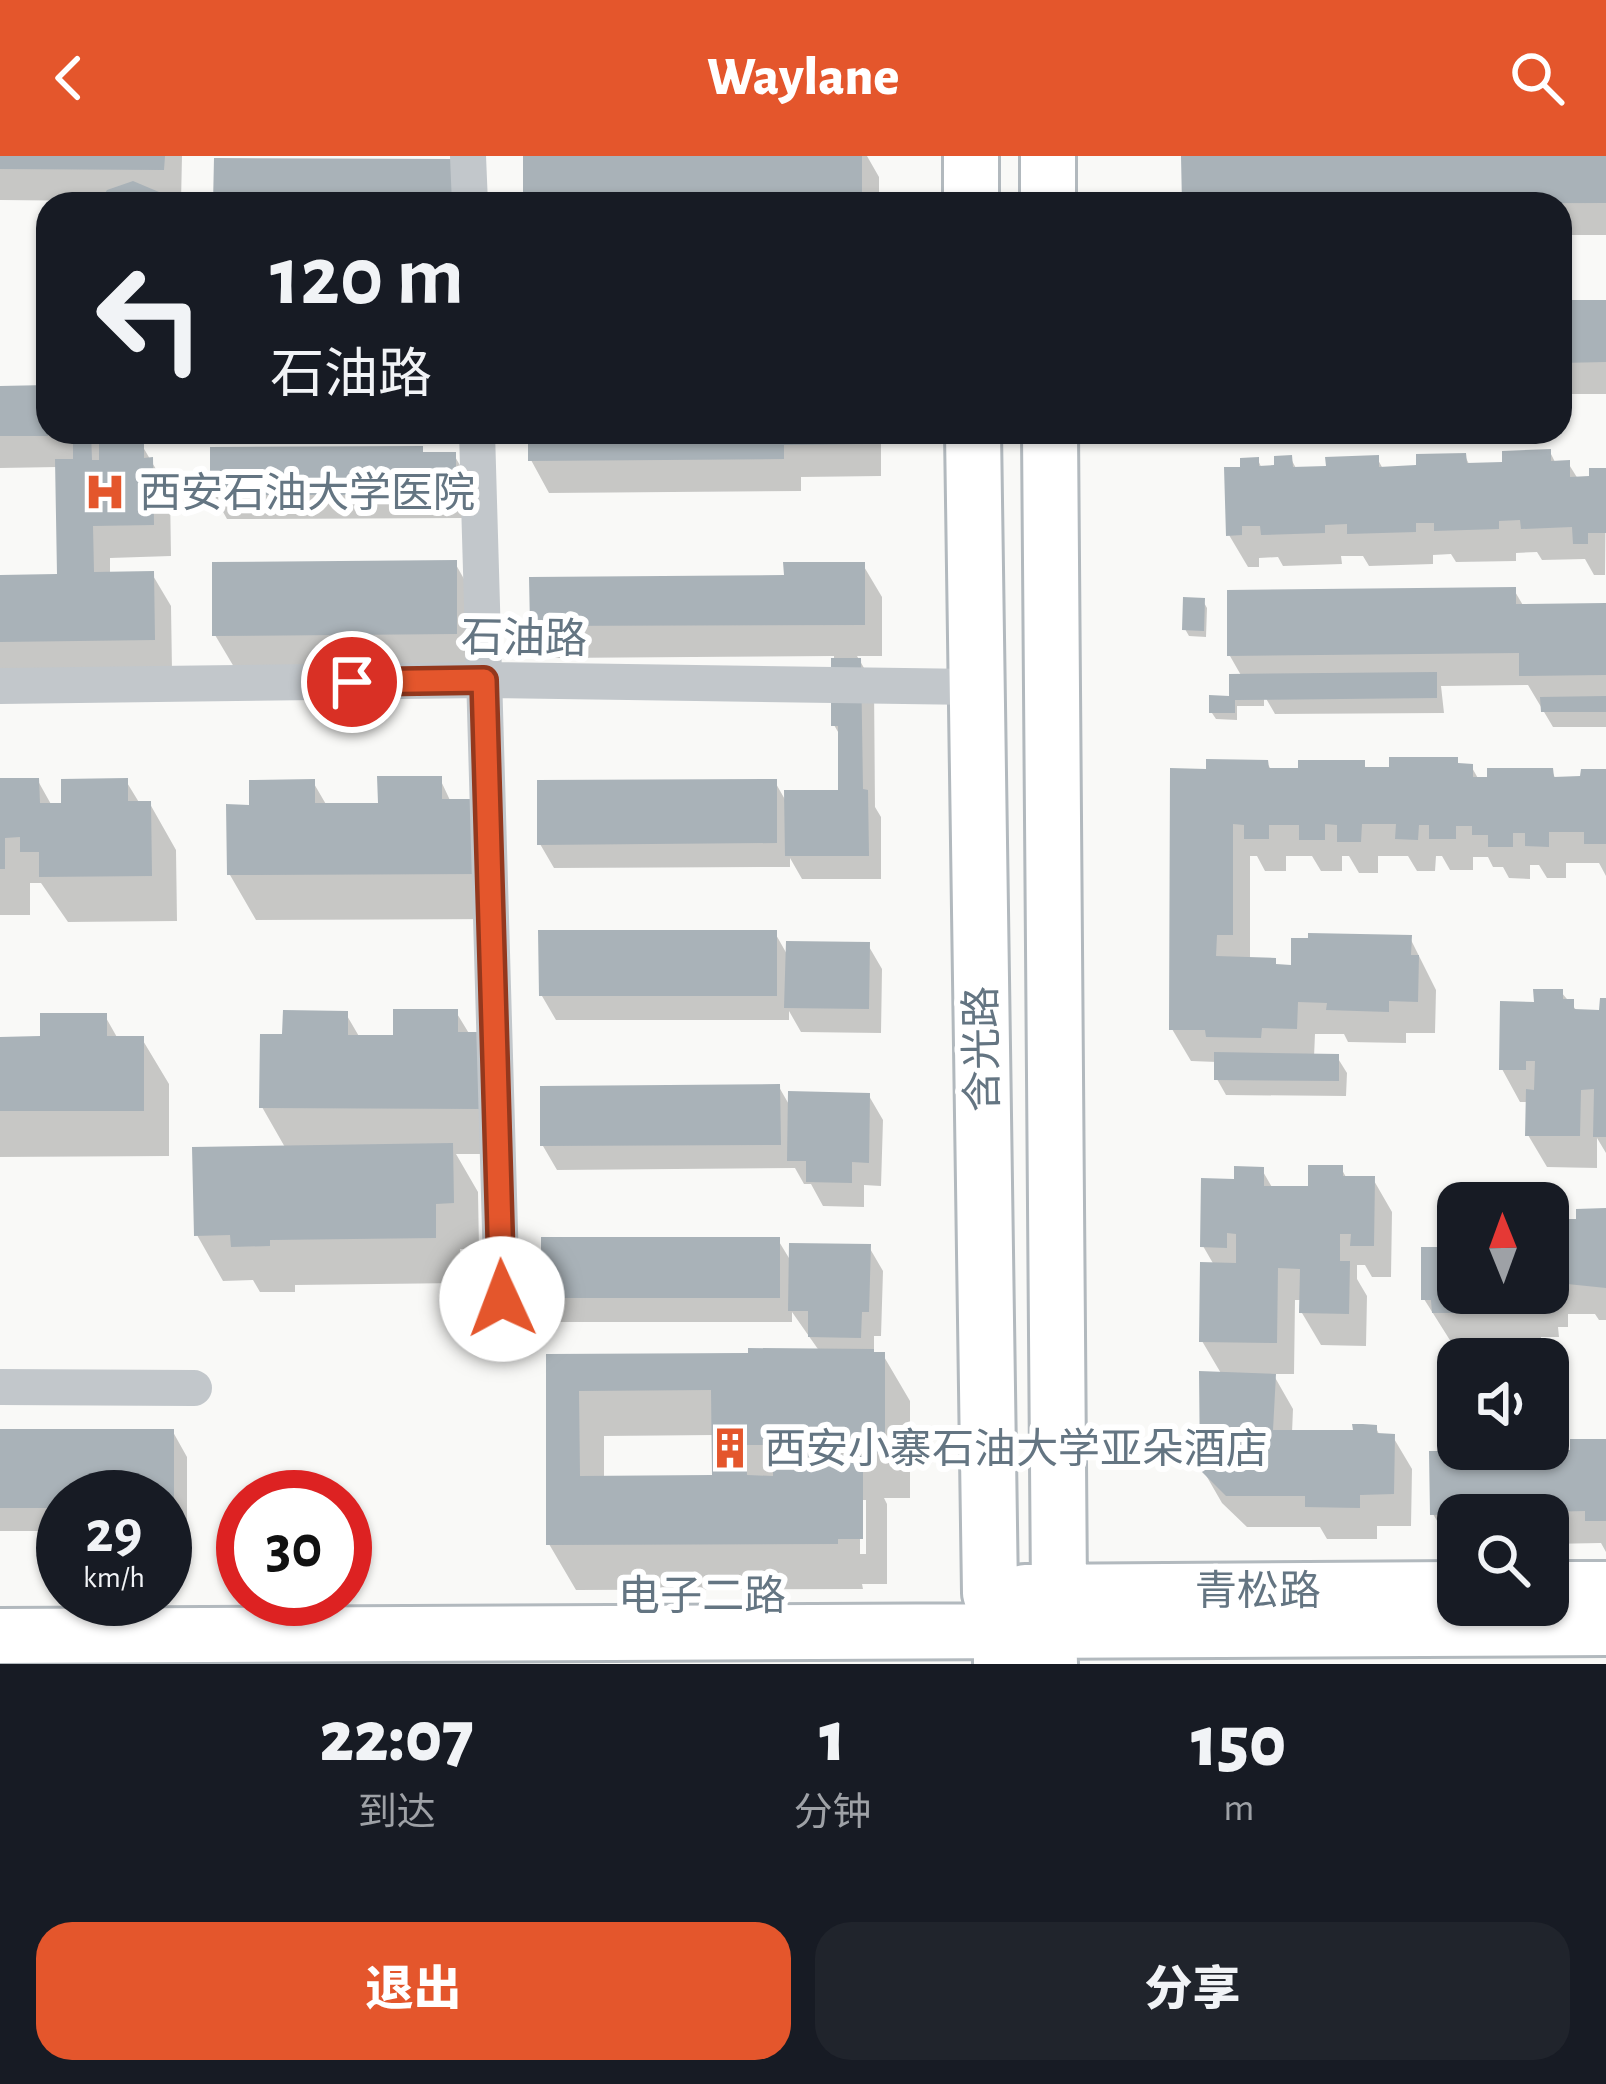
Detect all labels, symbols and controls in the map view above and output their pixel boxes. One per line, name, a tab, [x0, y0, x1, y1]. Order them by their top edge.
icon: back	[36, 45, 102, 111]
icon: search	[1504, 45, 1570, 111]
text: Waylane	[707, 51, 899, 105]
text: 120 m	[270, 236, 464, 320]
icon: left	[72, 240, 228, 396]
text: 石油路	[270, 349, 432, 403]
hospital icon: 西安石油大学医院	[82, 469, 128, 515]
place label: 西安石油大学医院	[139, 471, 475, 515]
street label: 石油路	[461, 615, 587, 661]
pin	[301, 631, 403, 733]
icon: arrive	[319, 649, 385, 715]
street label: 含光路	[959, 986, 1005, 1112]
north arrow	[1437, 1182, 1569, 1314]
map controls	[1437, 1182, 1569, 1626]
position arrow	[439, 1236, 565, 1362]
button: sound	[1437, 1338, 1569, 1470]
building icon: 西安小寨石油大学亚朵酒店	[707, 1425, 753, 1471]
place label: 西安小寨石油大学亚朵酒店	[764, 1427, 1268, 1471]
speed limit sign: 30	[216, 1470, 372, 1626]
button: search	[1437, 1494, 1569, 1626]
text: 29	[85, 1503, 143, 1563]
text: km/h	[83, 1563, 145, 1593]
street label: 青松路	[1195, 1569, 1321, 1613]
street label: 电子二路	[618, 1574, 786, 1618]
text: 22:07	[320, 1702, 474, 1774]
text: 1	[819, 1702, 846, 1774]
text: 150	[1191, 1707, 1286, 1779]
text: m	[1223, 1789, 1254, 1828]
text: 到达	[358, 1794, 436, 1833]
text: 分钟	[794, 1794, 872, 1833]
button: 退出	[36, 1922, 791, 2060]
button: 分享	[815, 1922, 1570, 2060]

